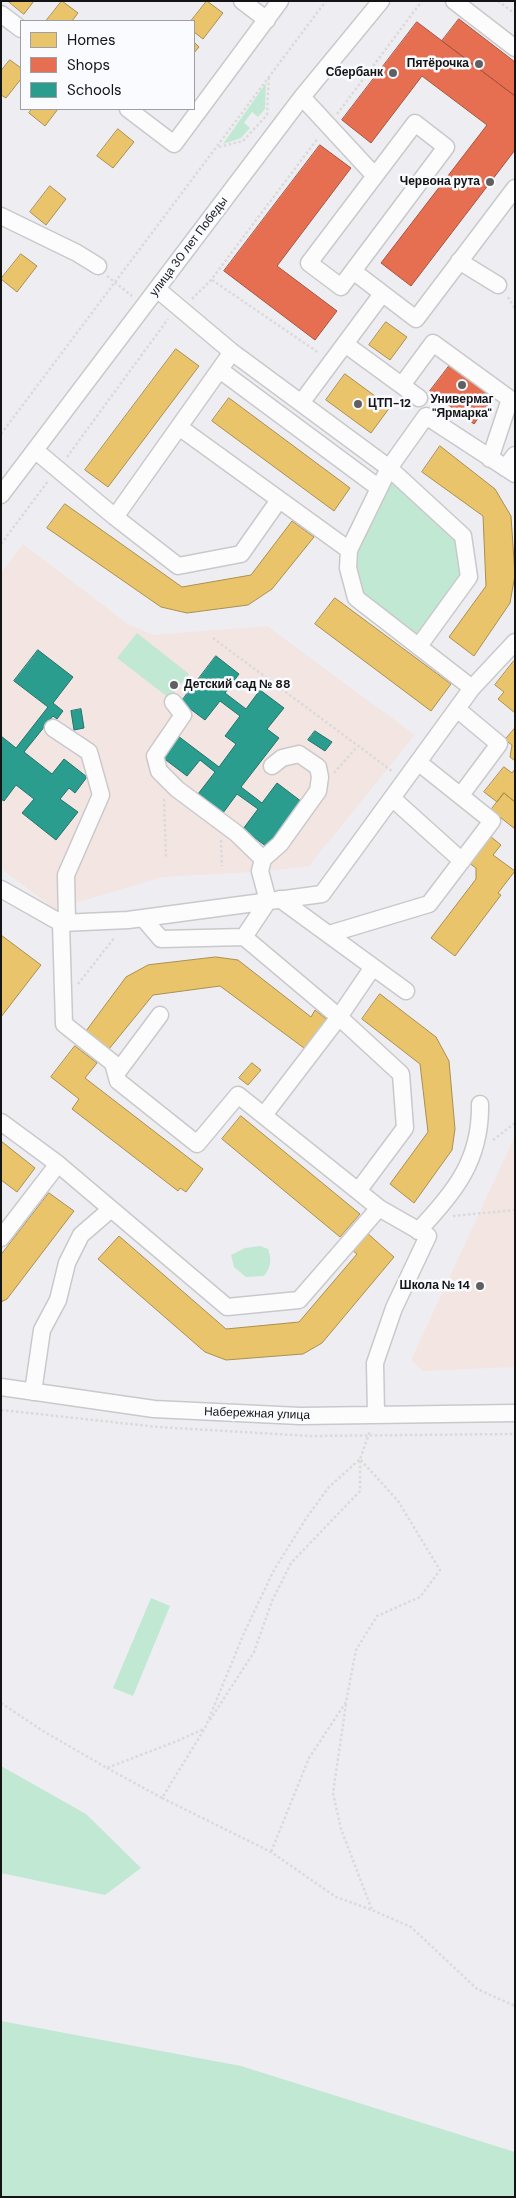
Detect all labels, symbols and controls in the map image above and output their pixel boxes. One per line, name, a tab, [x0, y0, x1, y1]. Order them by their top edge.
legend	[20, 20, 195, 110]
text: Homes	[67, 30, 116, 50]
text: Shops	[67, 55, 110, 75]
place label: Пятёрочка	[407, 57, 469, 71]
marker: Пятёрочка	[473, 58, 485, 70]
place label: Сбербанк	[326, 66, 383, 80]
marker: Сбербанк	[387, 67, 399, 79]
text: Schools	[67, 80, 122, 100]
place label: Червона рута	[400, 175, 480, 189]
marker: Червона рута	[484, 176, 496, 188]
street label: улица 30 лет Победы	[147, 194, 231, 300]
marker: Универмаг "Ярмарка"	[456, 379, 468, 391]
place label: Универмаг "Ярмарка"	[430, 393, 494, 421]
place label: ЦТП-12	[368, 397, 411, 411]
marker: ЦТП-12	[352, 398, 364, 410]
place label: Детский сад № 88	[184, 678, 291, 692]
marker: Детский сад № 88	[168, 679, 180, 691]
place label: Школа № 14	[400, 1279, 470, 1293]
marker: Школа № 14	[474, 1280, 486, 1292]
street label: Набережная улица	[204, 1405, 310, 1423]

